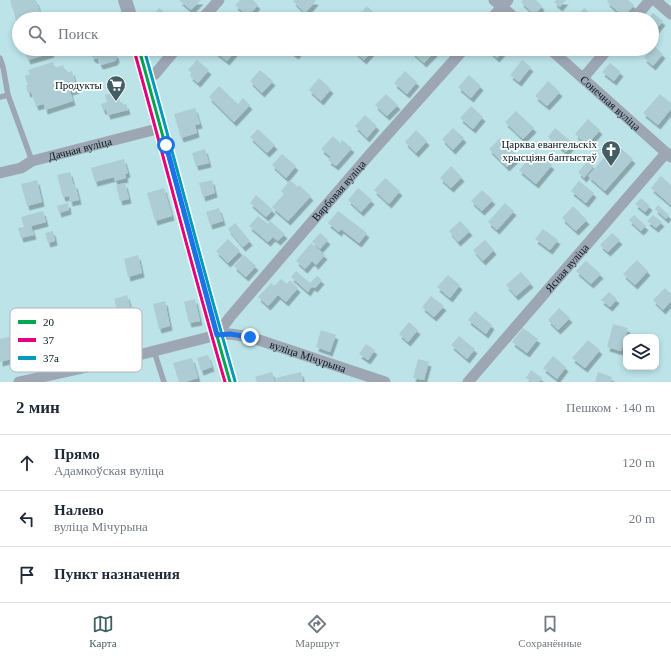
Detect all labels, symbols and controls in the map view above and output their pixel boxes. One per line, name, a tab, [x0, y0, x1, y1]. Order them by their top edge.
search box	[12, 12, 659, 56]
icon: search	[26, 23, 48, 45]
text: Поиск	[58, 26, 98, 42]
street label: Сонечная вуліца	[578, 73, 643, 133]
supermarket icon: Продукты	[105, 74, 127, 102]
place label: Продукты	[55, 79, 103, 91]
street label: Дачная вуліца	[47, 135, 113, 163]
route start	[157, 136, 175, 154]
place label: Царква евангельскіх хрысціян баптыстаў	[501, 138, 597, 163]
church icon: Царква евангельскіх хрысціян баптыстаў	[600, 139, 622, 167]
street label: Вярбовая вуліца	[309, 158, 368, 223]
street label: Ясная вуліца	[543, 241, 591, 294]
legend	[10, 308, 142, 372]
text: 20	[43, 316, 55, 328]
route end	[241, 328, 259, 346]
text: 37	[43, 334, 55, 346]
map controls	[623, 334, 659, 370]
button: layers	[623, 334, 659, 370]
street label: вуліца Мічурына	[268, 338, 348, 375]
text: 37а	[43, 352, 59, 364]
text: 2 мин	[16, 398, 60, 417]
text: Пешком · 140 m	[566, 400, 655, 415]
text: Прямо	[54, 446, 100, 462]
icon: ahead	[16, 452, 38, 474]
text: 120 m	[622, 455, 655, 470]
text: Адамкоўская вуліца	[54, 463, 164, 478]
text: Налево	[54, 502, 104, 518]
icon: left	[16, 508, 38, 530]
text: 20 m	[629, 511, 655, 526]
text: вуліца Мічурына	[54, 519, 148, 534]
icon: arrive	[16, 564, 38, 586]
text: Пункт назначения	[54, 566, 180, 582]
tab: Карта	[89, 613, 117, 649]
tab: Маршрут	[295, 613, 340, 649]
tab: Сохранённые	[518, 613, 582, 649]

